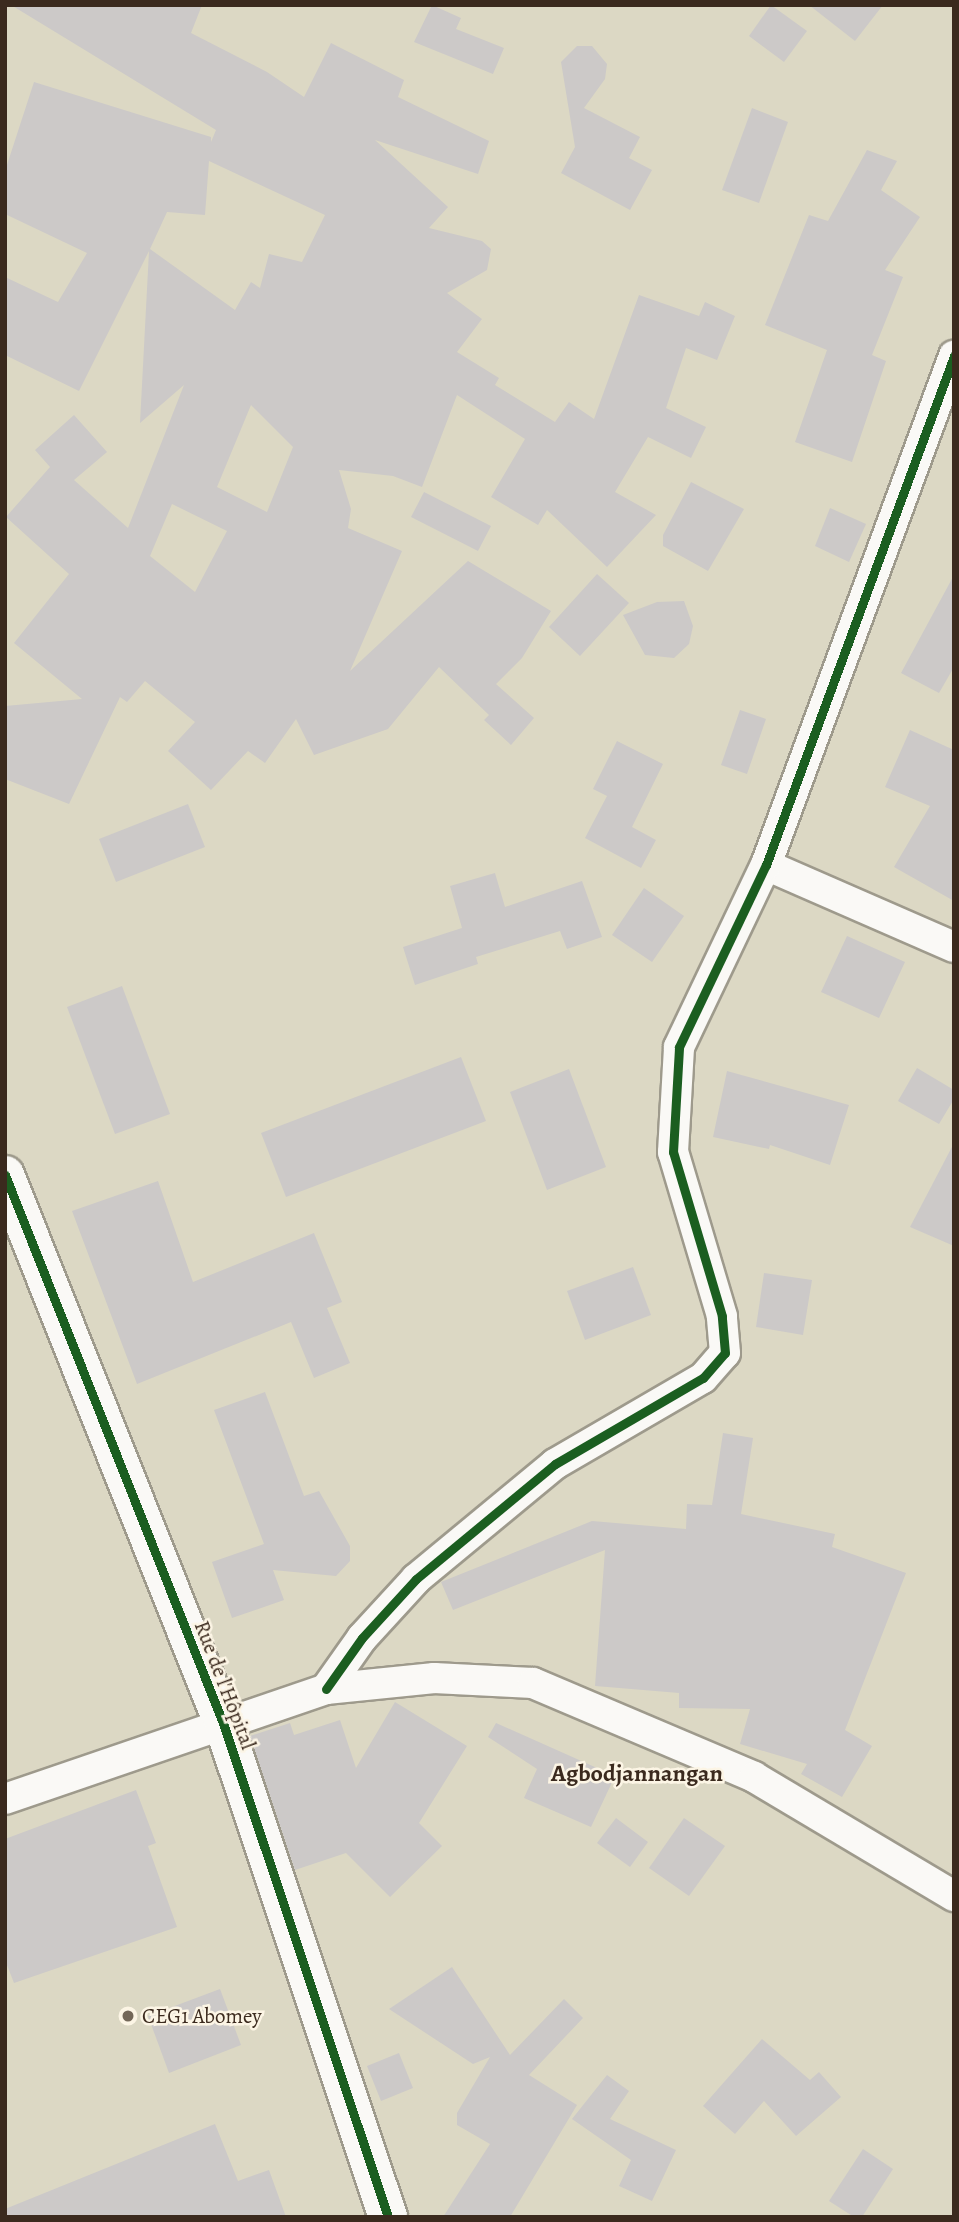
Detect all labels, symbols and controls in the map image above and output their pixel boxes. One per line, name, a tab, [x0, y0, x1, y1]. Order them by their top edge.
street label: Rue de l'Hôpital	[189, 1617, 261, 1753]
district label: Agbodjannangan	[551, 1760, 723, 1788]
place label: CEG1 Abomey	[142, 2003, 262, 2029]
marker: CEG1 Abomey	[120, 2008, 136, 2024]

